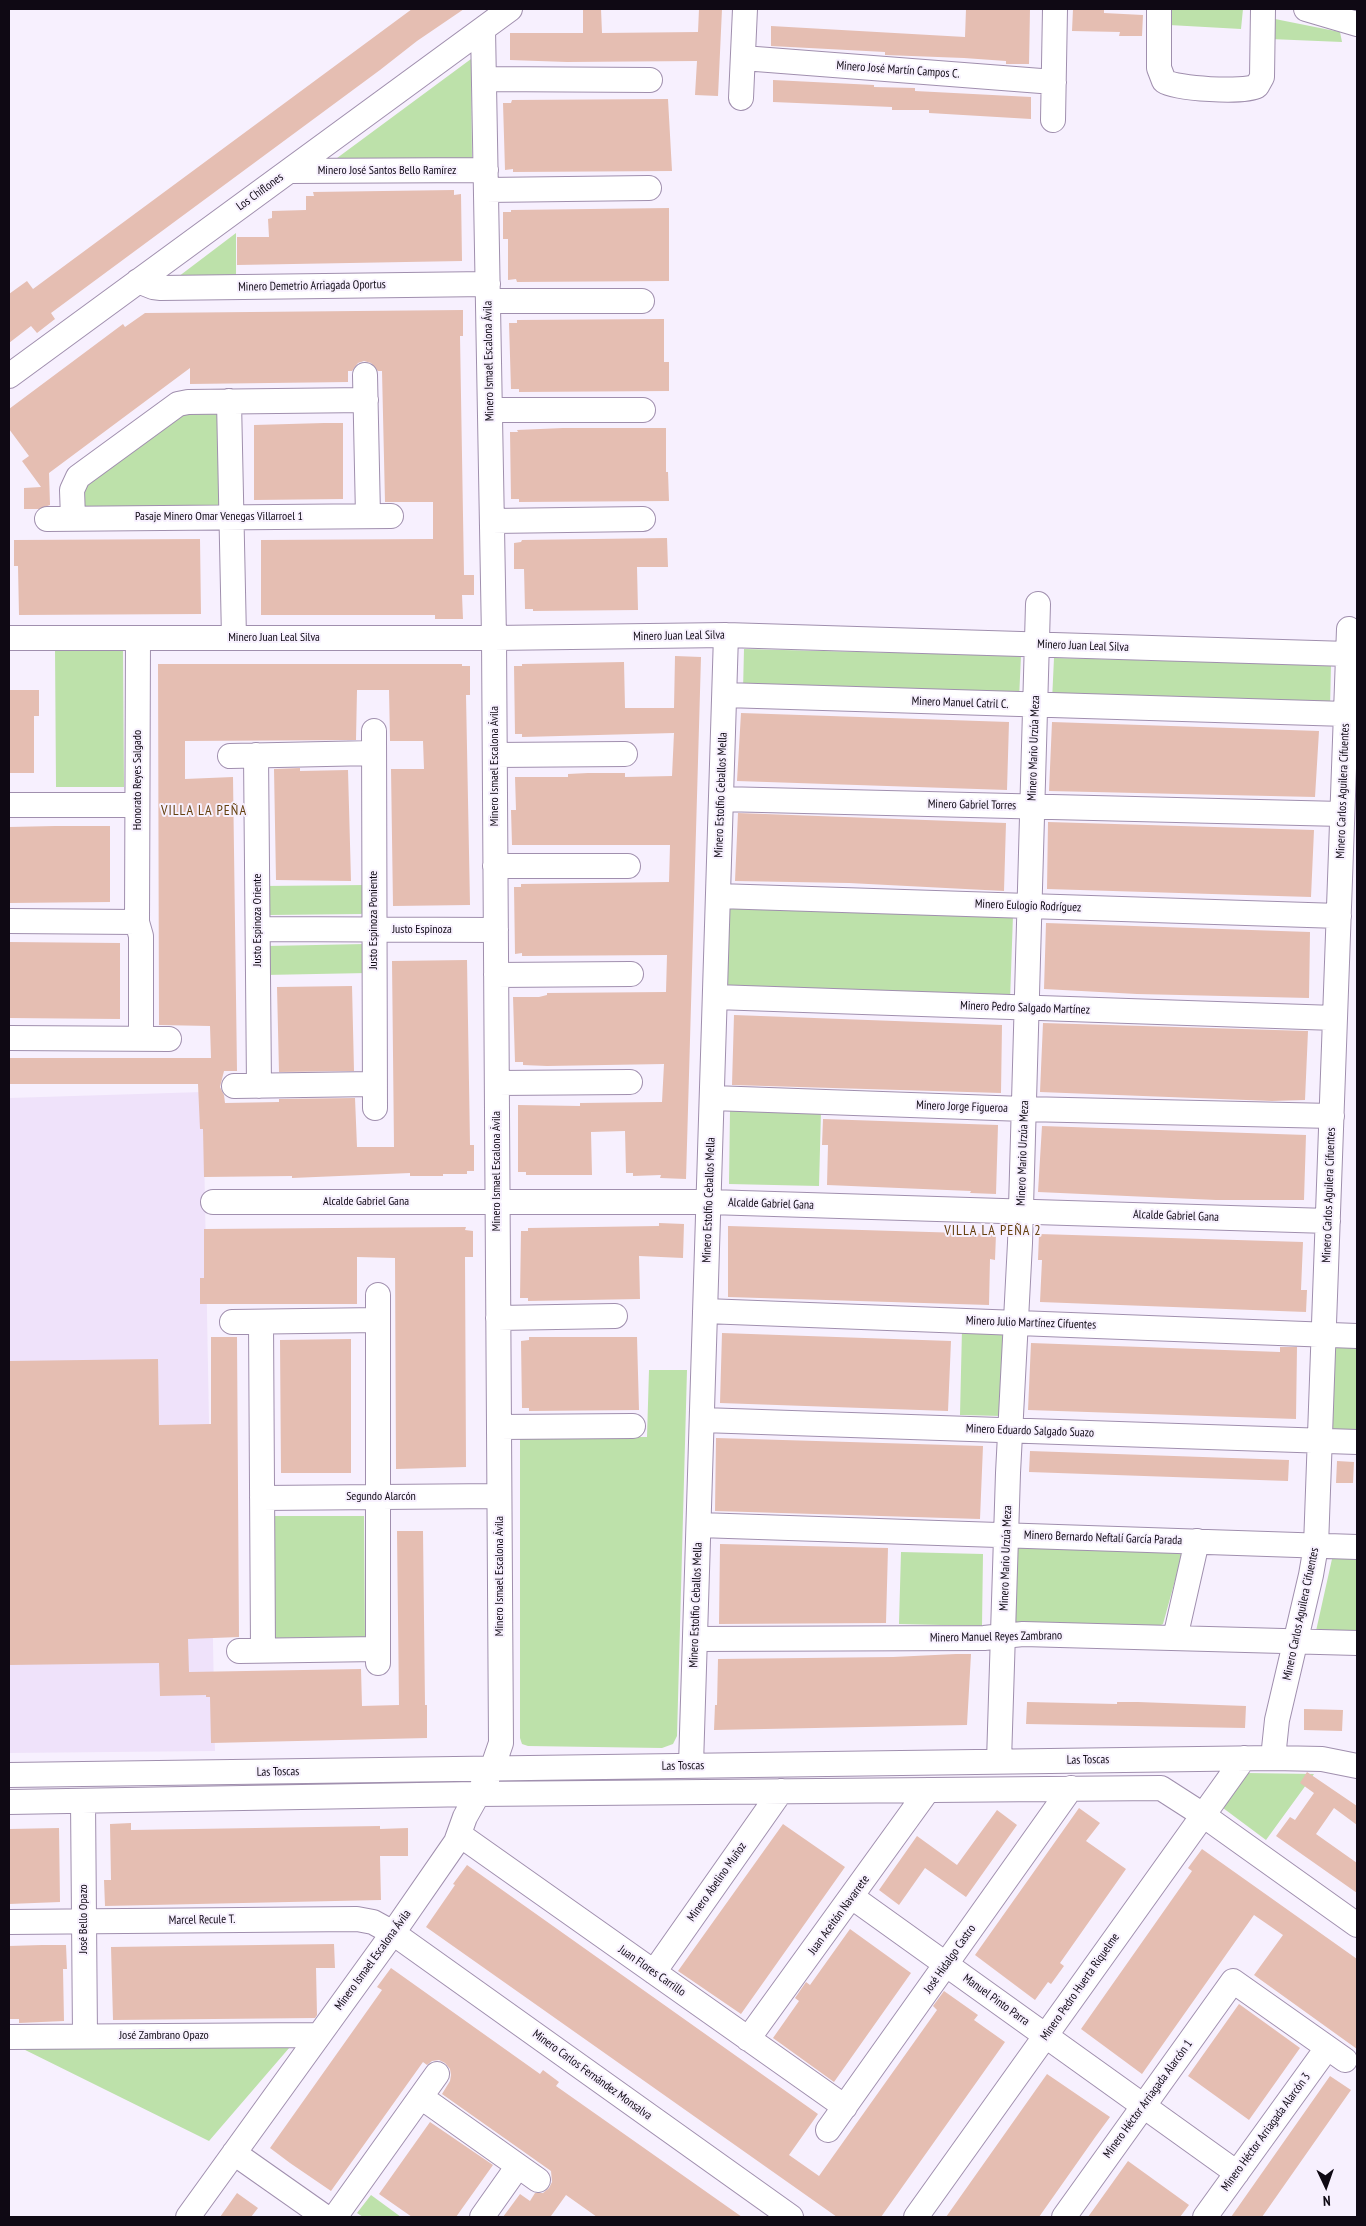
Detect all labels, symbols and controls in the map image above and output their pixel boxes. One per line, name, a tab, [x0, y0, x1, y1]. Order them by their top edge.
street label: Minero José Martín Campos C.	[836, 59, 960, 81]
street label: Minero José Santos Bello Ramírez	[318, 164, 456, 178]
street label: Los Chiflones	[234, 170, 286, 214]
street label: Minero Demetrio Arriagada Oportus	[238, 278, 386, 294]
street label: Minero Ismael Escalona Ávila	[481, 301, 497, 421]
street label: Pasaje Minero Omar Venegas Villarroel 1	[135, 510, 303, 524]
street label: Minero Juan Leal Silva	[633, 628, 725, 644]
street label: Minero Juan Leal Silva	[228, 631, 320, 645]
street label: Minero Juan Leal Silva	[1037, 637, 1129, 655]
street label: Minero Manuel Catril C.	[911, 694, 1009, 712]
street label: Minero Mario Urzúa Meza	[1025, 695, 1043, 801]
street label: Minero Ismael Escalona Ávila	[488, 706, 502, 826]
street label: Minero Carlos Aguilera Cifuentes	[1333, 723, 1353, 859]
street label: Honorato Reyes Salgado	[131, 730, 145, 830]
street label: Minero Estolfio Ceballos Mella	[712, 732, 730, 858]
street label: Minero Gabriel Torres	[928, 797, 1016, 813]
district label: VILLA LA PEÑA	[159, 803, 249, 819]
street label: Justo Espinoza Poniente	[367, 871, 381, 969]
street label: Justo Espinoza Oriente	[251, 874, 265, 966]
street label: Minero Eulogio Rodríguez	[975, 897, 1081, 915]
street label: Justo Espinoza	[392, 923, 452, 937]
street label: Minero Pedro Salgado Martínez	[960, 999, 1090, 1017]
street label: Minero Jorge Figueroa	[916, 1098, 1008, 1116]
street label: Minero Mario Urzúa Meza	[1014, 1100, 1032, 1206]
street label: Minero Ismael Escalona Ávila	[490, 1111, 504, 1231]
street label: Minero Carlos Aguilera Cifuentes	[1319, 1127, 1339, 1263]
street label: Minero Estolfio Ceballos Mella	[700, 1137, 718, 1263]
street label: Alcalde Gabriel Gana	[323, 1195, 409, 1209]
street label: Alcalde Gabriel Gana	[728, 1195, 814, 1213]
street label: Alcalde Gabriel Gana	[1133, 1207, 1219, 1225]
district label: VILLA LA PEÑA 2	[942, 1223, 1044, 1239]
street label: Minero Julio Martínez Cifuentes	[966, 1314, 1096, 1332]
street label: Minero Eduardo Salgado Suazo	[966, 1422, 1094, 1440]
street label: Segundo Alarcón	[346, 1490, 416, 1504]
street label: Minero Mario Urzúa Meza	[997, 1505, 1015, 1611]
street label: Minero Ismael Escalona Ávila	[493, 1516, 507, 1636]
street label: Minero Bernardo Neftalí García Parada	[1024, 1528, 1182, 1548]
street label: Minero Estolfio Ceballos Mella	[687, 1542, 705, 1668]
street label: Minero Carlos Aguilera Cifuentes	[1280, 1546, 1322, 1682]
street label: Minero Manuel Reyes Zambrano	[930, 1629, 1062, 1645]
street label: Las Toscas	[1067, 1752, 1109, 1768]
street label: Las Toscas	[662, 1758, 704, 1774]
street label: Las Toscas	[257, 1764, 299, 1780]
street label: Minero Abelino Muñoz	[684, 1840, 750, 1924]
street label: Juan Aceitón Navarrete	[805, 1873, 873, 1957]
street label: José Bello Opazo	[77, 1884, 91, 1954]
street label: Minero Ismael Escalona Ávila	[332, 1907, 414, 2013]
street label: Marcel Recule T.	[169, 1912, 235, 1928]
street label: José Hidalgo Castro	[921, 1922, 979, 1996]
street label: Minero Pedro Huerta Riquelme	[1037, 1931, 1123, 2043]
street label: Juan Flores Carrillo	[616, 1943, 688, 1999]
street label: Manuel Pinto Parra	[960, 1971, 1032, 2029]
street label: Minero Carlos Fernández Monsalva	[529, 2027, 655, 2123]
street label: José Zambrano Opazo	[119, 2029, 209, 2043]
street label: Minero Héctor Arriagada Alarcón 1	[1100, 2037, 1196, 2161]
street label: Minero Héctor Arriagada Alarcón 3	[1218, 2070, 1314, 2194]
north arrow	[1301, 2161, 1351, 2211]
text: N	[1323, 2192, 1331, 2210]

